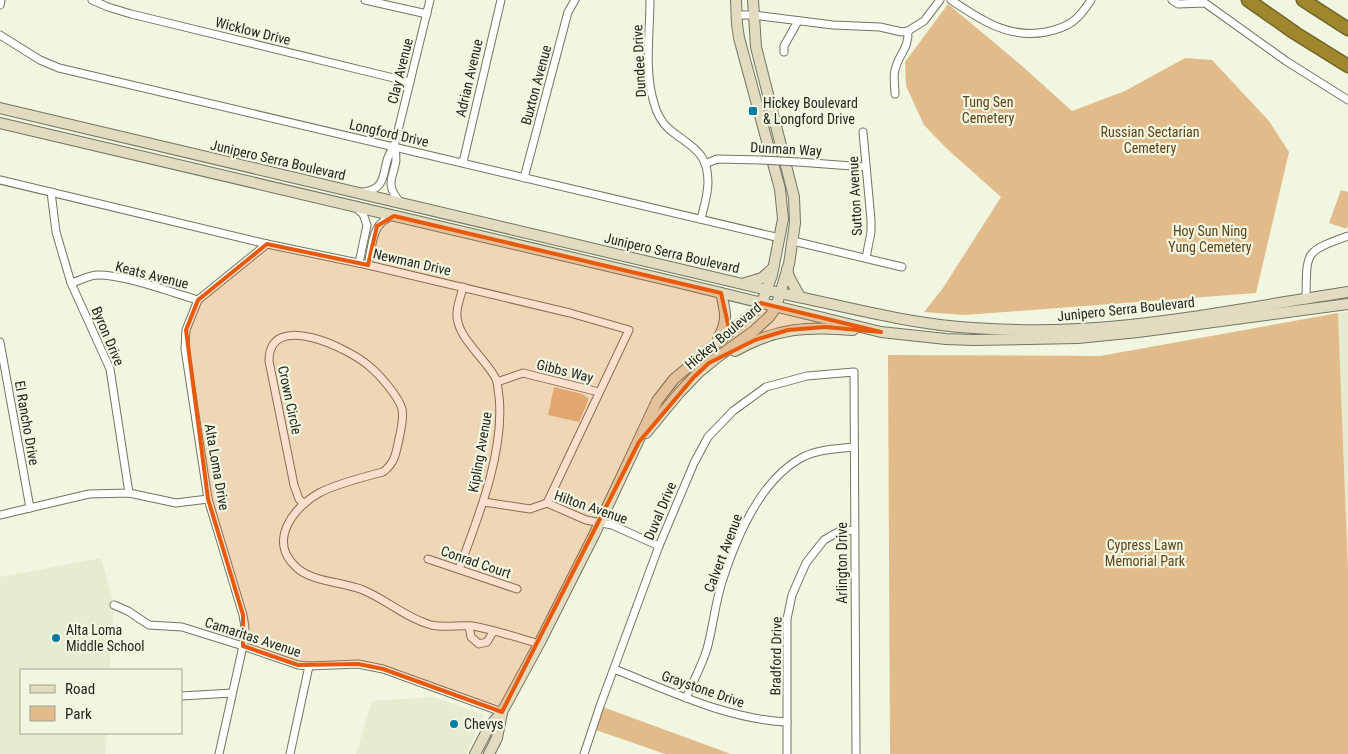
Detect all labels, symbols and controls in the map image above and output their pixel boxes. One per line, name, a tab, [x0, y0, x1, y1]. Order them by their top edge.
street label: Wicklow Drive	[214, 14, 293, 48]
street label: Dundee Drive	[629, 24, 649, 98]
street label: Clay Avenue	[384, 36, 416, 105]
street label: Adrian Avenue	[452, 37, 486, 119]
street label: Buxton Avenue	[518, 43, 554, 127]
park label: Tung Sen Cemetery	[962, 94, 1014, 126]
place label: Hickey Boulevard & Longford Drive	[763, 95, 858, 127]
marker: Hickey Boulevard & Longford Drive	[747, 105, 759, 117]
street label: Longford Drive	[348, 116, 431, 150]
park label: Russian Sectarian Cemetery	[1101, 124, 1199, 156]
street label: Junipero Serra Boulevard	[209, 137, 347, 183]
street label: Dunman Way	[750, 139, 822, 159]
street label: Sutton Avenue	[845, 155, 865, 236]
park label: Hoy Sun Ning Yung Cemetery	[1168, 223, 1252, 255]
street label: Junipero Serra Boulevard	[603, 230, 741, 276]
street label: Newman Drive	[371, 245, 453, 279]
street label: Keats Avenue	[114, 258, 191, 292]
street label: Junipero Serra Boulevard	[1056, 294, 1196, 324]
street label: Hickey Boulevard	[682, 299, 764, 373]
street label: Byron Drive	[88, 304, 128, 368]
street label: Gibbs Way	[535, 356, 595, 386]
street label: Crown Circle	[275, 364, 305, 436]
street label: El Rancho Drive	[12, 379, 42, 467]
street label: Kipling Avenue	[465, 410, 495, 493]
street label: Alta Loma Drive	[202, 423, 233, 512]
street label: Duval Drive	[641, 479, 680, 543]
street label: Hilton Avenue	[552, 487, 630, 527]
street label: Calvert Avenue	[701, 511, 745, 594]
street label: Arlington Drive	[834, 522, 850, 604]
park label: Cypress Lawn Memorial Park	[1105, 537, 1186, 569]
street label: Conrad Court	[439, 543, 513, 581]
street label: Camaritas Avenue	[203, 614, 303, 660]
street label: Bradford Drive	[767, 616, 785, 696]
place label: Alta Loma Middle School	[66, 622, 144, 654]
marker: Alta Loma Middle School	[50, 632, 62, 644]
street label: Graystone Drive	[659, 667, 747, 711]
legend	[20, 669, 182, 734]
text: Road	[65, 680, 95, 698]
text: Park	[65, 705, 92, 723]
place label: Chevys	[464, 716, 503, 732]
marker: Chevys	[448, 718, 460, 730]

